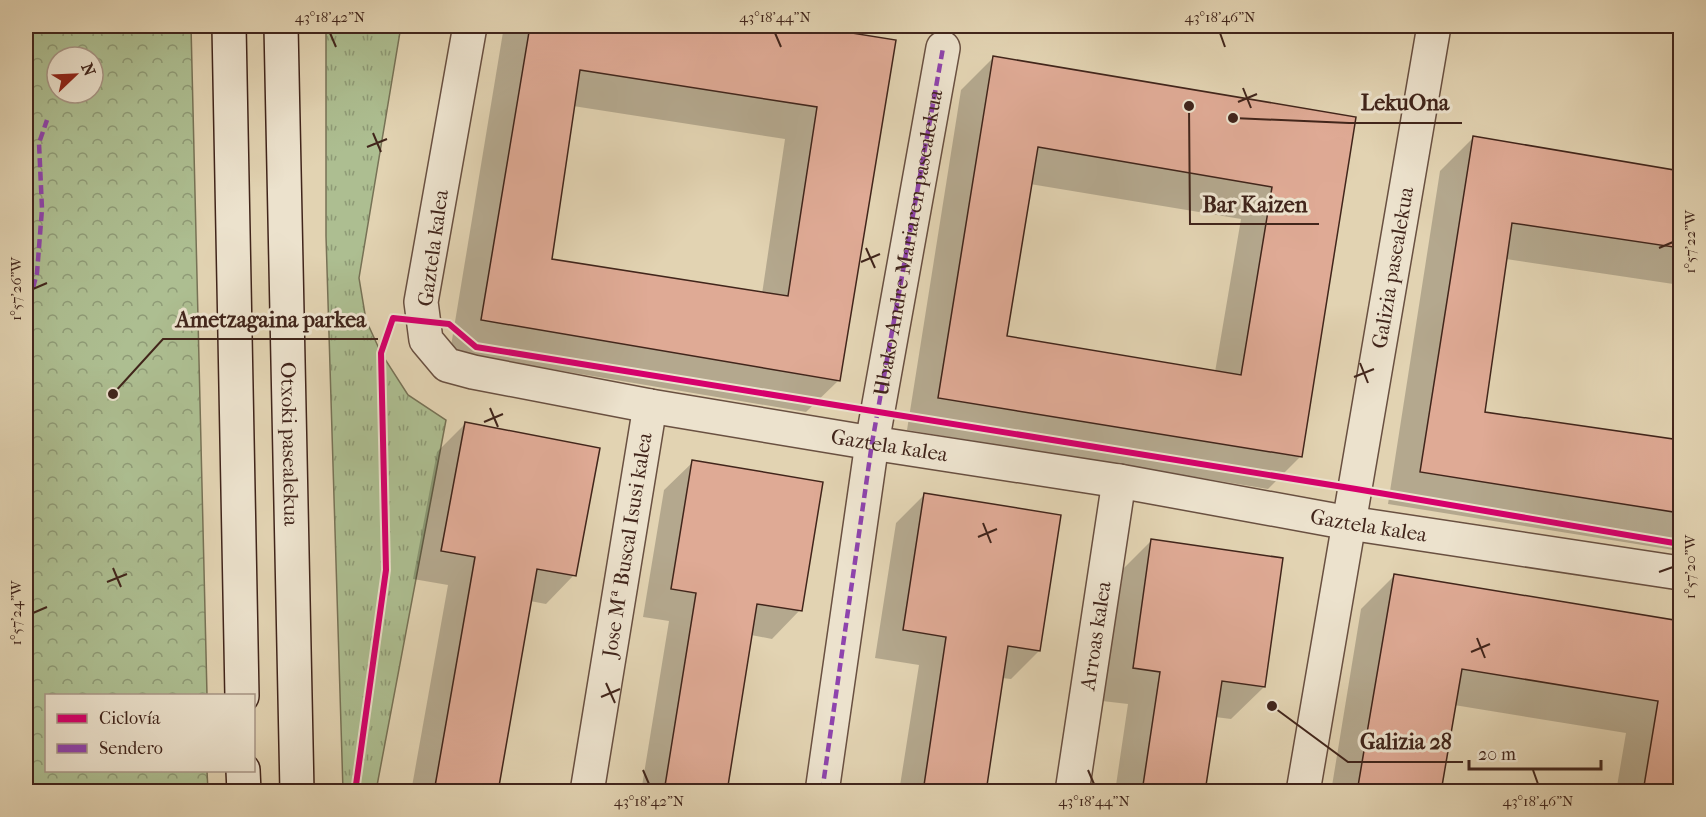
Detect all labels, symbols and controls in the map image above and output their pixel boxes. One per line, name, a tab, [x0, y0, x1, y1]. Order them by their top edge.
text: 43°18'42"N	[295, 8, 366, 26]
text: 43°18'44"N	[739, 8, 811, 26]
text: 43°18'46"N	[1185, 8, 1256, 26]
north arrow	[45, 45, 105, 105]
text: N	[77, 60, 100, 79]
callout: LekuOna	[1349, 83, 1462, 123]
street label: Ubako Andre Mariaren pasealekua	[869, 87, 947, 398]
text: LekuOna	[1361, 90, 1450, 116]
callout: Bar Kaizen	[1190, 184, 1319, 224]
street label: Galizia pasealekua	[1367, 185, 1418, 350]
street label: Gaztela kalea	[413, 188, 453, 308]
text: Bar Kaizen	[1203, 192, 1308, 218]
text: 1°57'22"W	[1681, 209, 1699, 274]
text: 1°57'26"W	[7, 256, 25, 321]
callout: Ametzagaina parkea	[163, 299, 378, 339]
text: Ametzagaina parkea	[174, 307, 367, 333]
street label: Otxoki pasealekua	[276, 362, 303, 527]
street label: Gaztela kalea	[829, 424, 950, 467]
street label: Jose Mª Buscal Isusi kalea	[597, 431, 657, 661]
street label: Gaztela kalea	[1308, 504, 1429, 547]
text: 1°57'20"W	[1681, 534, 1699, 599]
text: 1°57'24"W	[7, 579, 25, 645]
street label: Arroas kalea	[1075, 579, 1116, 693]
legend	[45, 694, 255, 772]
text: Ciclovía	[99, 708, 161, 729]
callout: Galizia 28	[1348, 722, 1463, 762]
text: Galizia 28	[1360, 729, 1452, 755]
scale bar	[1469, 733, 1601, 771]
text: Sendero	[99, 738, 163, 759]
text: 20 m	[1478, 744, 1516, 765]
text: 43°18'42"N	[614, 792, 685, 810]
text: 43°18'44"N	[1058, 792, 1130, 810]
text: 43°18'46"N	[1503, 792, 1574, 810]

